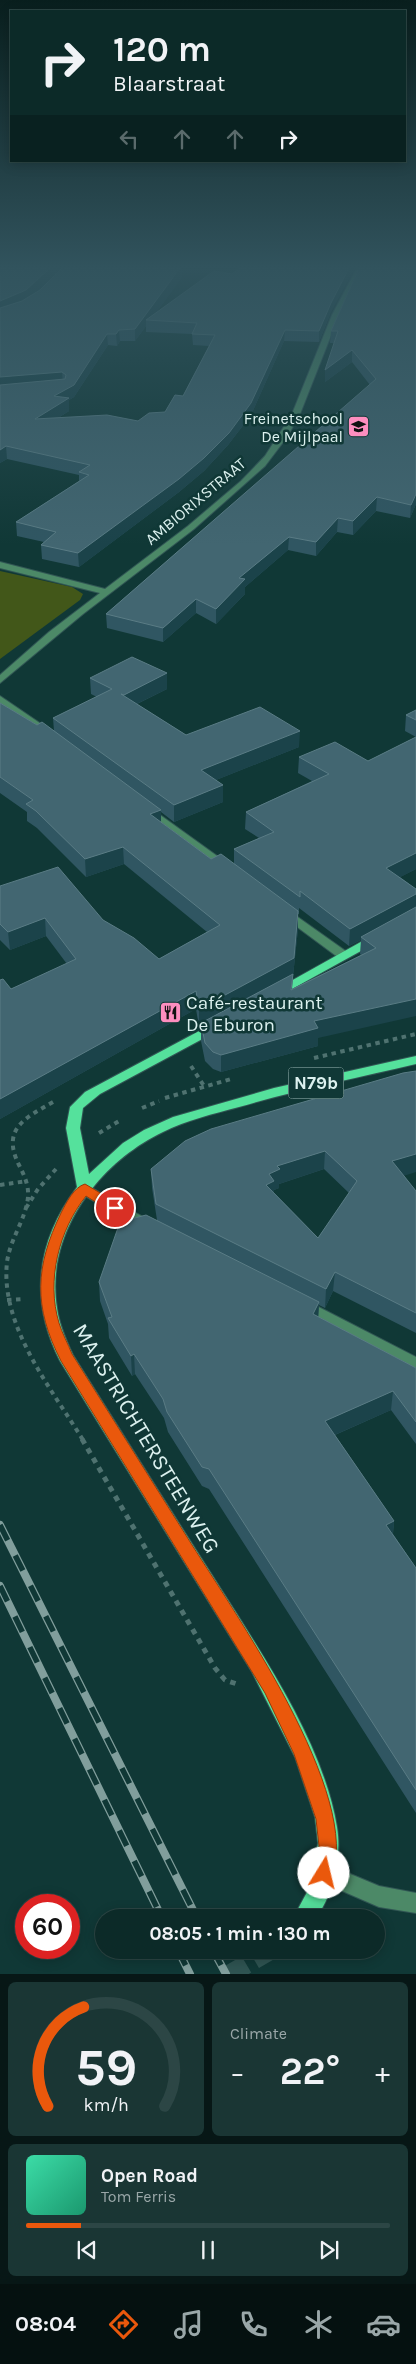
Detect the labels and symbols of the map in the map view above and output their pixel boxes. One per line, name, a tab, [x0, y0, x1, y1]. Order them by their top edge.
place label: Freinetschool De Mijlpaal	[244, 409, 343, 446]
school or university icon: Freinetschool De Mijlpaal	[347, 415, 371, 439]
street label: AMBIORIXSTRAAT	[141, 454, 249, 549]
place label: Café-restaurant De Eburon	[186, 992, 323, 1036]
restaurant icon: Café-restaurant De Eburon	[158, 1001, 182, 1025]
road number: N79b	[288, 1068, 344, 1098]
pin	[94, 1187, 136, 1229]
street label: MAASTRICHTERSTEENWEG	[67, 1319, 225, 1558]
position arrow	[297, 1846, 349, 1898]
speed limit sign: 60	[15, 1894, 80, 1959]

